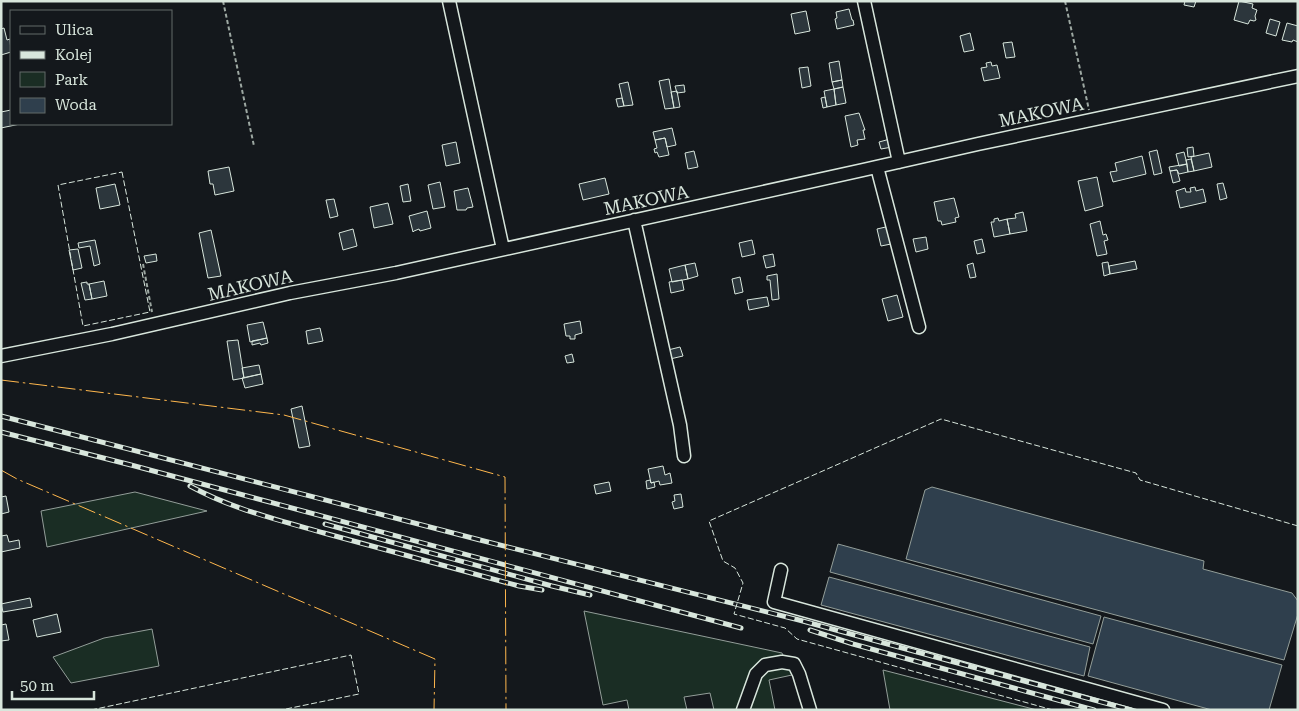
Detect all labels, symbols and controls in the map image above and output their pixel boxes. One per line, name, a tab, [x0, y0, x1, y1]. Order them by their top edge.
legend	[10, 10, 172, 125]
text: Ulica	[55, 21, 93, 39]
text: Kolej	[55, 46, 92, 64]
text: Park	[55, 71, 89, 89]
street label: MAKOWA	[997, 93, 1086, 131]
text: Woda	[55, 96, 97, 114]
street label: MAKOWA	[602, 181, 691, 219]
street label: MAKOWA	[206, 265, 295, 305]
scale bar	[12, 668, 95, 700]
text: 50 m	[20, 677, 55, 695]

